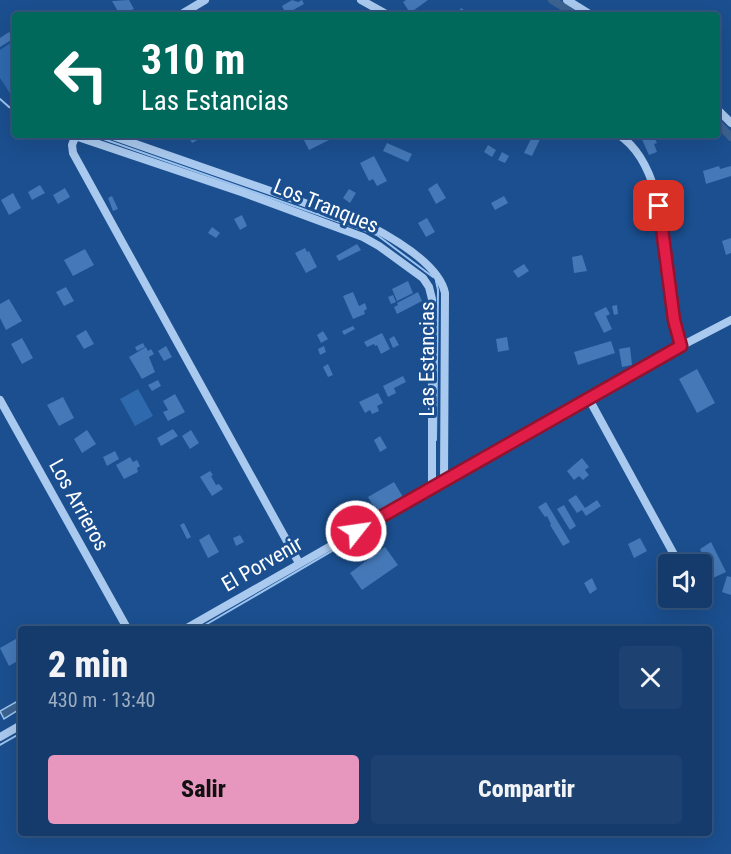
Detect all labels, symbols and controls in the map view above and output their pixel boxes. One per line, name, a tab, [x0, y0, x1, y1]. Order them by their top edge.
text: 310 m	[141, 35, 246, 84]
icon: left	[42, 36, 120, 114]
text: Las Estancias	[141, 85, 289, 117]
street label: Los Tranques	[270, 174, 382, 238]
pin	[633, 180, 684, 231]
icon: arrive	[642, 189, 675, 222]
street label: Las Estancias	[415, 301, 439, 417]
street label: Los Arrieros	[44, 455, 114, 555]
position arrow	[324, 499, 388, 563]
street label: El Porvenir	[218, 531, 306, 597]
map controls	[658, 554, 712, 608]
button: sound	[658, 554, 712, 608]
text: 2 min	[48, 644, 128, 686]
button: close	[619, 646, 682, 709]
text: 430 m · 13:40	[48, 688, 155, 712]
button: Salir	[48, 755, 359, 824]
button: Compartir	[371, 755, 682, 824]

